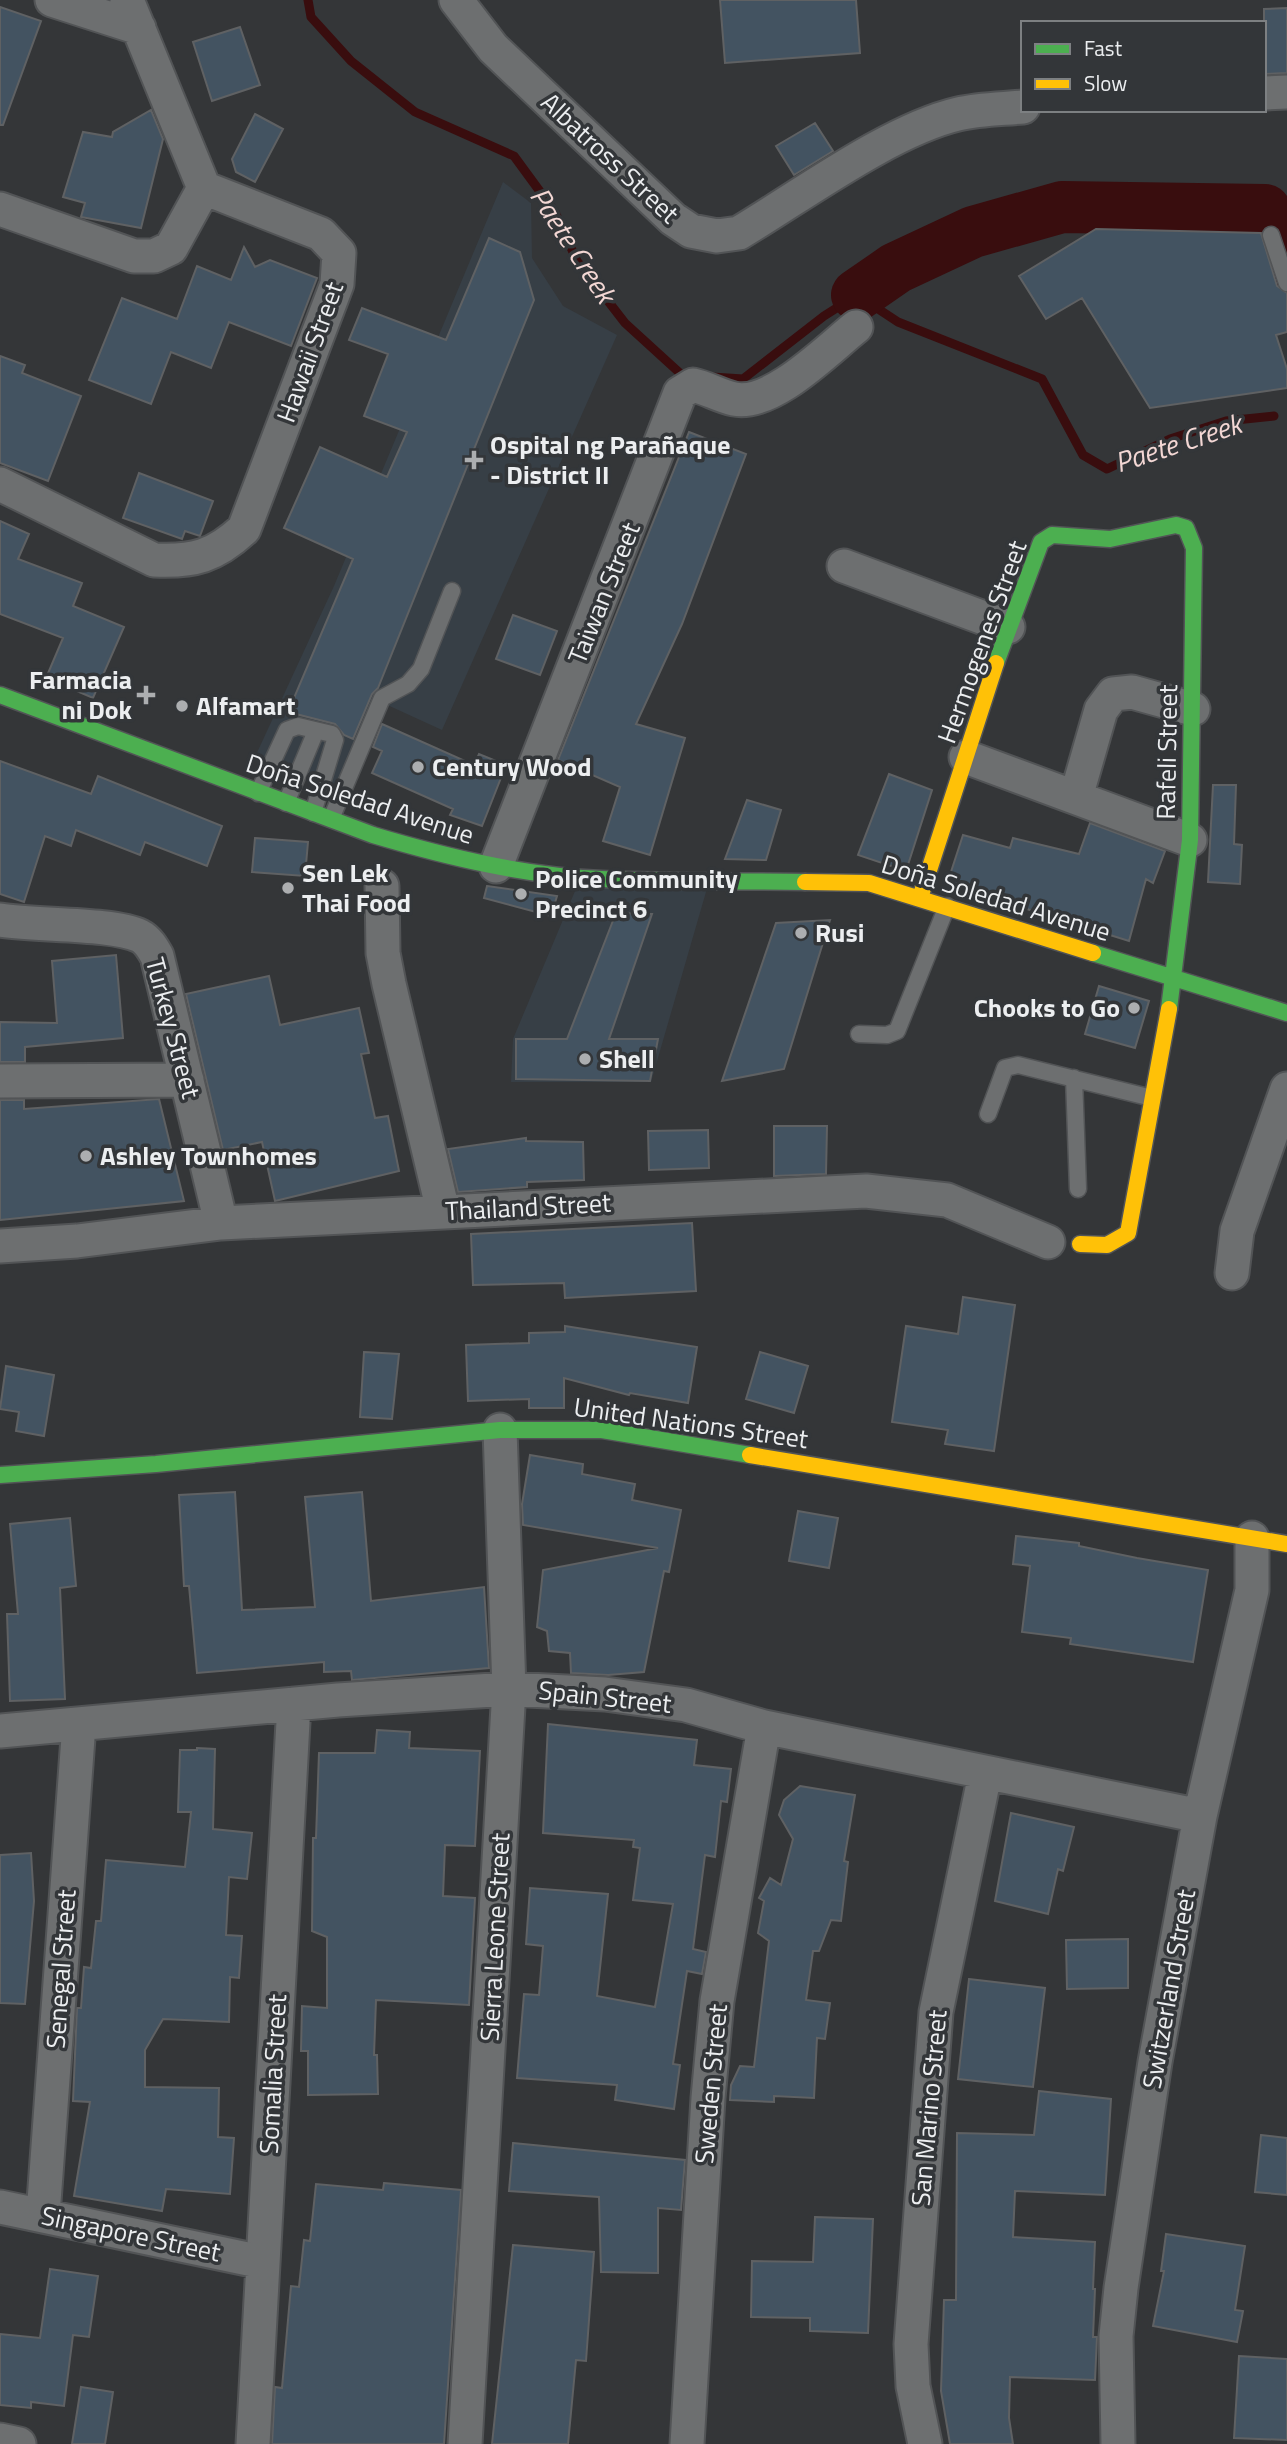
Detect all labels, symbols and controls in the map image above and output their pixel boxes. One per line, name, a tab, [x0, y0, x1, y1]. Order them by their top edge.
legend	[1021, 21, 1266, 112]
text: Fast	[1084, 32, 1123, 64]
text: Slow	[1084, 67, 1127, 99]
street label: Albatross Street	[532, 83, 688, 232]
water label: Paete Creek	[520, 178, 629, 314]
street label: Hawaii Street	[266, 276, 353, 428]
water label: Paete Creek	[1109, 401, 1250, 483]
place label: Ospital ng Parañaque - District II	[490, 425, 730, 494]
marker: Ospital ng Parañaque - District II	[464, 450, 484, 470]
street label: Taiwan Street	[557, 516, 650, 669]
street label: Hermogenes Street	[927, 535, 1036, 749]
place label: Farmacia ni Dok	[29, 660, 133, 729]
street label: Rafeli Street	[1146, 684, 1187, 820]
place label: Alfamart	[196, 686, 295, 725]
marker: Farmacia ni Dok	[138, 687, 154, 703]
marker: Alfamart	[174, 698, 190, 714]
street label: Doña Soledad Avenue	[241, 743, 479, 854]
place label: Century Wood	[432, 747, 591, 786]
marker: Century Wood	[410, 759, 426, 775]
street label: Doña Soledad Avenue	[877, 844, 1116, 951]
place label: Sen Lek Thai Food	[302, 853, 411, 922]
place label: Police Community Precinct 6	[535, 859, 738, 928]
marker: Sen Lek Thai Food	[280, 880, 296, 896]
marker: Police Community Precinct 6	[513, 886, 529, 902]
place label: Rusi	[815, 913, 864, 952]
marker: Rusi	[793, 925, 809, 941]
street label: Turkey Street	[136, 953, 211, 1103]
place label: Chooks to Go	[974, 988, 1120, 1027]
marker: Chooks to Go	[1126, 1000, 1142, 1016]
place label: Shell	[599, 1039, 655, 1078]
marker: Shell	[577, 1051, 593, 1067]
place label: Ashley Townhomes	[100, 1136, 317, 1175]
marker: Ashley Townhomes	[78, 1148, 94, 1164]
street label: Thailand Street	[444, 1183, 612, 1230]
street label: United Nations Street	[571, 1387, 811, 1458]
street label: Spain Street	[537, 1670, 673, 1723]
street label: Sierra Leone Street	[470, 1832, 519, 2042]
street label: Switzerland Street	[1132, 1886, 1205, 2092]
street label: Senegal Street	[35, 1888, 86, 2050]
street label: Somalia Street	[249, 1993, 296, 2155]
street label: Sweden Street	[684, 2002, 737, 2165]
street label: San Marino Street	[901, 2008, 957, 2208]
street label: Singapore Street	[38, 2195, 224, 2272]

